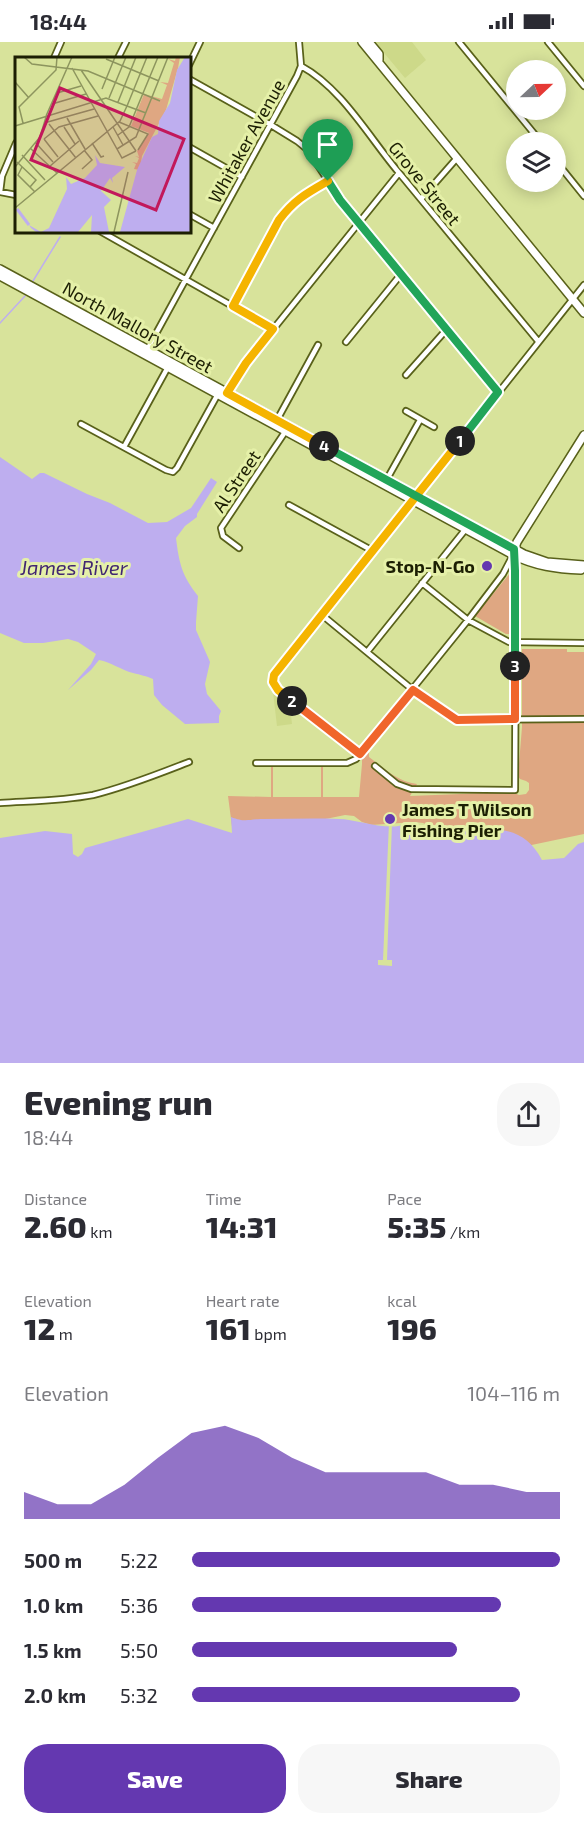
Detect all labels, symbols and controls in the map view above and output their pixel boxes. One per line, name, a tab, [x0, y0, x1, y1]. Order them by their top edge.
text: 18:44	[30, 8, 87, 34]
inset map	[15, 57, 190, 232]
north arrow	[506, 60, 566, 120]
map controls	[506, 60, 566, 192]
street label: Whitaker Avenue	[203, 75, 289, 207]
pin	[302, 119, 353, 181]
icon: arrive	[311, 128, 344, 161]
button: layers	[506, 132, 566, 192]
street label: Grove Street	[384, 137, 466, 229]
street label: North Mallory Street	[59, 277, 217, 378]
pin: 1	[445, 426, 475, 456]
pin: 4	[309, 431, 339, 461]
text: 1	[457, 431, 463, 450]
text: 4	[319, 436, 329, 455]
street label: Al Street	[207, 446, 265, 516]
water label: James River	[19, 555, 129, 579]
place label: Stop-N-Go	[386, 555, 475, 577]
marker: Stop-N-Go	[480, 559, 494, 573]
pin: 3	[500, 651, 530, 681]
text: 3	[510, 656, 520, 675]
pin: 2	[277, 686, 307, 716]
text: 2	[287, 691, 297, 710]
place label: James T Wilson Fishing Pier	[402, 798, 532, 841]
marker: James T Wilson Fishing Pier	[383, 812, 397, 826]
text: Evening run	[24, 1082, 213, 1122]
button: share	[497, 1083, 560, 1146]
text: 18:44	[24, 1125, 73, 1149]
text: Distance	[24, 1189, 87, 1208]
text: Time	[206, 1189, 242, 1208]
text: Pace	[387, 1189, 422, 1208]
text: 2.60	[24, 1208, 87, 1244]
text: 14:31	[206, 1208, 277, 1244]
text: 5:35	[387, 1208, 446, 1244]
text: km	[87, 1222, 112, 1241]
text: /km	[446, 1222, 480, 1241]
text: Elevation	[24, 1291, 92, 1310]
text: Heart rate	[206, 1291, 280, 1310]
text: kcal	[387, 1291, 417, 1310]
text: 12	[24, 1310, 55, 1346]
text: 161	[206, 1310, 251, 1346]
text: 196	[387, 1310, 437, 1346]
text: m	[55, 1324, 73, 1343]
text: bpm	[251, 1324, 287, 1343]
text: Elevation	[24, 1381, 109, 1405]
text: 104–116 m	[467, 1381, 560, 1405]
text: 500 m	[24, 1548, 82, 1572]
text: 5:22	[120, 1548, 158, 1572]
text: 1.0 km	[24, 1593, 83, 1617]
text: 5:36	[120, 1593, 158, 1617]
text: 1.5 km	[24, 1638, 82, 1662]
text: 5:50	[120, 1638, 158, 1662]
text: 2.0 km	[24, 1683, 86, 1707]
text: 5:32	[120, 1683, 158, 1707]
button: Save	[24, 1744, 286, 1813]
button: Share	[298, 1744, 560, 1813]

